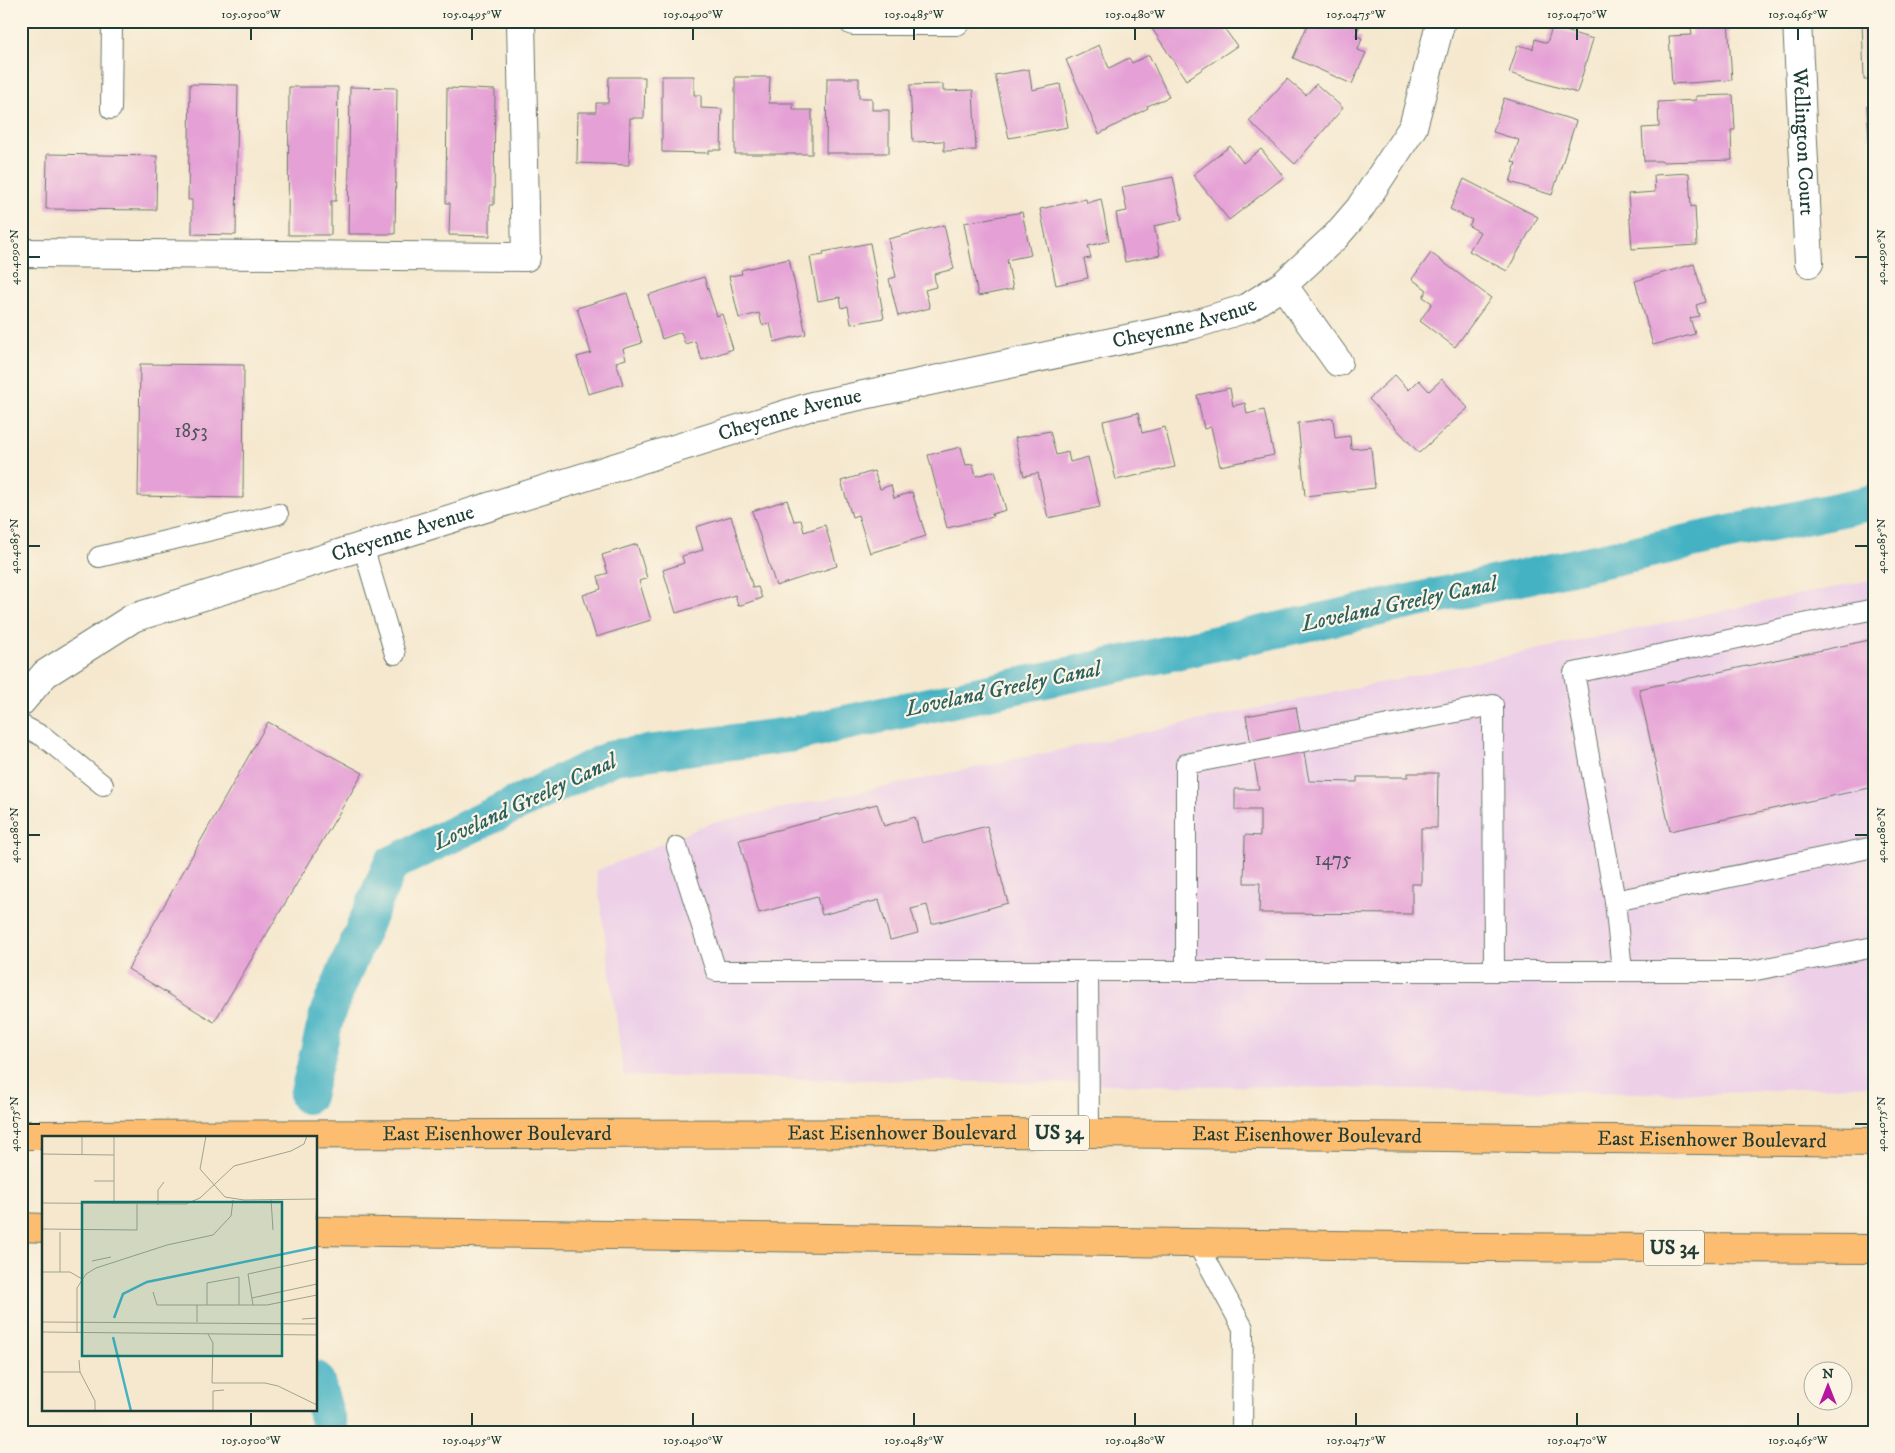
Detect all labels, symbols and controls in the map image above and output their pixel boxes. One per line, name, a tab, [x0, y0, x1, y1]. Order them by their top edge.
text: 105.0500°W	[221, 7, 282, 22]
text: 105.0495°W	[442, 7, 503, 22]
text: 105.0490°W	[663, 7, 724, 22]
text: 105.0485°W	[884, 7, 945, 22]
text: 105.0480°W	[1105, 7, 1166, 22]
text: 105.0475°W	[1326, 7, 1387, 22]
text: 105.0470°W	[1547, 7, 1608, 22]
text: 105.0465°W	[1768, 7, 1829, 22]
street label: Wellington Court	[1786, 67, 1820, 216]
text: 40.4090°N	[7, 229, 22, 285]
text: 40.4090°N	[1874, 229, 1889, 285]
street label: Cheyenne Avenue	[1110, 292, 1262, 355]
street label: Cheyenne Avenue	[715, 383, 864, 447]
house number: 1853	[174, 420, 208, 443]
street label: Cheyenne Avenue	[328, 499, 478, 568]
text: 40.4085°N	[7, 518, 22, 574]
text: 40.4085°N	[1874, 518, 1889, 574]
water label: Loveland Greeley Canal	[1297, 570, 1501, 638]
water label: Loveland Greeley Canal	[901, 655, 1105, 723]
water label: Loveland Greeley Canal	[427, 747, 623, 857]
text: 40.4080°N	[7, 807, 22, 863]
text: 40.4080°N	[1874, 807, 1889, 863]
house number: 1475	[1315, 848, 1352, 871]
text: 40.4075°N	[7, 1096, 22, 1152]
text: 40.4075°N	[1874, 1096, 1889, 1152]
road number: US 34	[1029, 1116, 1089, 1150]
street label: East Eisenhower Boulevard	[787, 1120, 1017, 1147]
street label: East Eisenhower Boulevard	[382, 1121, 612, 1147]
street label: East Eisenhower Boulevard	[1192, 1121, 1422, 1150]
street label: East Eisenhower Boulevard	[1597, 1126, 1827, 1154]
inset map	[42, 1136, 318, 1410]
road number: US 34	[1644, 1230, 1704, 1266]
north arrow	[1802, 1360, 1852, 1410]
text: N	[1822, 1365, 1834, 1383]
text: 105.0500°W	[221, 1433, 282, 1448]
text: 105.0495°W	[442, 1433, 503, 1448]
text: 105.0490°W	[663, 1433, 724, 1448]
text: 105.0485°W	[884, 1433, 945, 1448]
text: 105.0480°W	[1105, 1433, 1166, 1448]
text: 105.0475°W	[1326, 1433, 1387, 1448]
text: 105.0470°W	[1547, 1433, 1608, 1448]
text: 105.0465°W	[1768, 1433, 1829, 1448]

